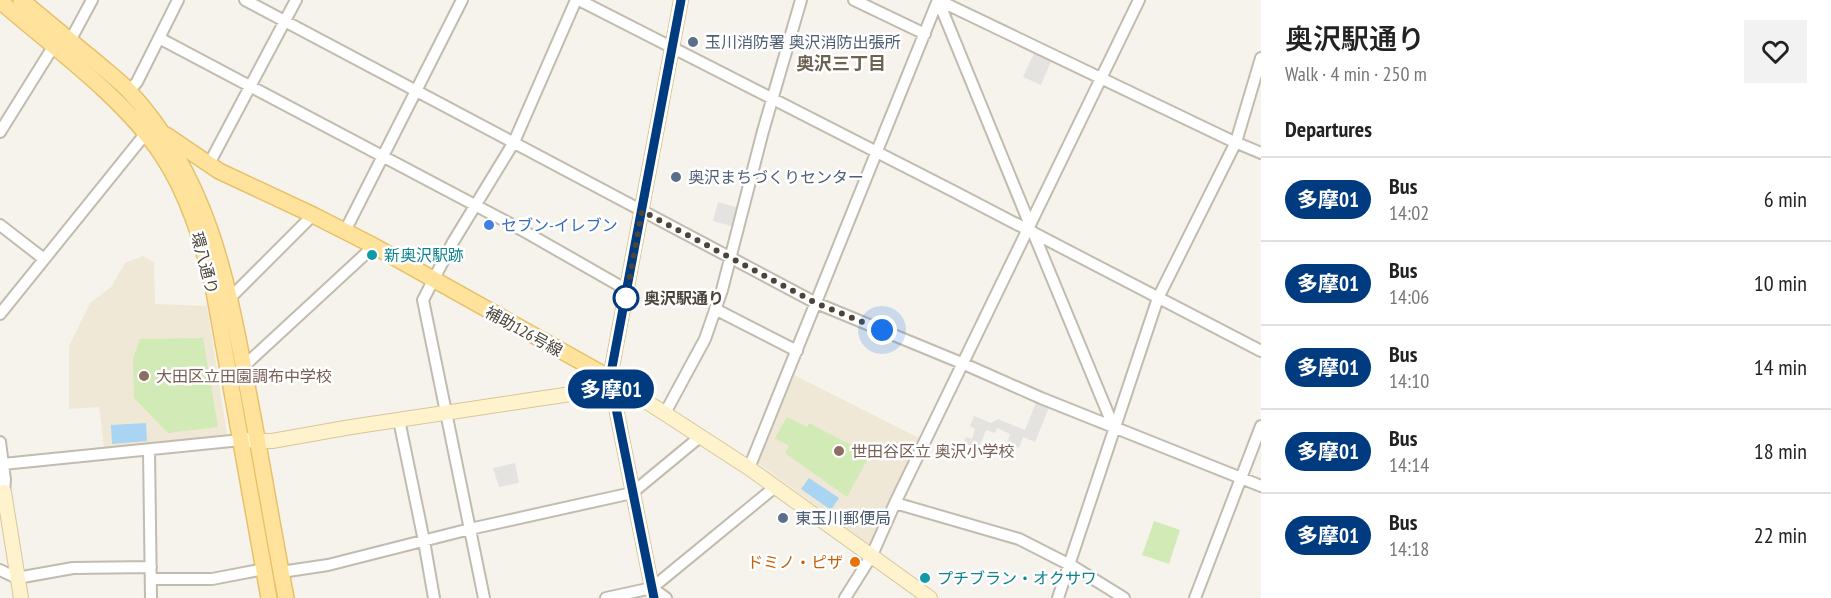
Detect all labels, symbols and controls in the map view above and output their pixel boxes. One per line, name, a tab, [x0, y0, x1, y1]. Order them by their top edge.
text: 奥沢駅通り	[1285, 20, 1425, 57]
button: heart	[1744, 20, 1807, 83]
place label: 玉川消防署 奥沢消防出張所	[705, 32, 900, 52]
marker: 玉川消防署 奥沢消防出張所	[686, 35, 700, 49]
district label: 奥沢三丁目	[796, 52, 886, 75]
text: Walk · 4 min · 250 m	[1285, 61, 1427, 87]
text: Departures	[1285, 115, 1372, 143]
place label: 奥沢まちづくりセンター	[688, 167, 864, 187]
marker: 奥沢まちづくりセンター	[669, 170, 683, 184]
text: Bus	[1389, 172, 1417, 200]
text: 6 min	[1764, 185, 1807, 213]
text: 多摩01	[1297, 186, 1359, 213]
text: 14:02	[1389, 200, 1429, 226]
place label: セブン-イレブン	[501, 215, 618, 235]
marker: セブン-イレブン	[482, 218, 496, 232]
street label: 環八通り	[187, 229, 223, 297]
place label: 新奥沢駅跡	[384, 245, 464, 265]
marker: 新奥沢駅跡	[365, 248, 379, 262]
text: Bus	[1389, 256, 1417, 284]
text: 10 min	[1754, 269, 1807, 297]
text: 多摩01	[1297, 270, 1359, 297]
text: 14:06	[1389, 284, 1429, 310]
marker: 奥沢駅通り	[613, 285, 639, 311]
place label: 奥沢駅通り	[644, 288, 724, 308]
street label: 補助126号線	[482, 302, 566, 360]
your location	[867, 315, 897, 345]
text: Bus	[1389, 340, 1417, 368]
text: 14 min	[1754, 353, 1807, 381]
text: 多摩01	[1297, 354, 1359, 381]
place label: 大田区立田園調布中学校	[156, 366, 332, 386]
text: 14:10	[1389, 368, 1429, 394]
marker: 大田区立田園調布中学校	[137, 369, 151, 383]
line badge: 多摩01	[569, 370, 653, 408]
text: 多摩01	[580, 376, 642, 403]
text: Bus	[1389, 424, 1417, 452]
text: 18 min	[1754, 437, 1807, 465]
text: 多摩01	[1297, 438, 1359, 465]
place label: 世田谷区立 奥沢小学校	[851, 441, 1014, 461]
marker: 世田谷区立 奥沢小学校	[832, 444, 846, 458]
text: 14:14	[1389, 452, 1429, 478]
place label: 東玉川郵便局	[795, 508, 891, 528]
text: Bus	[1389, 508, 1417, 536]
marker: 東玉川郵便局	[776, 511, 790, 525]
text: 22 min	[1754, 521, 1807, 549]
text: 多摩01	[1297, 522, 1359, 549]
text: 14:18	[1389, 536, 1429, 562]
place label: ドミノ・ピザ	[747, 552, 843, 572]
marker: ドミノ・ピザ	[848, 555, 862, 569]
place label: プチブラン・オクサワ	[937, 568, 1097, 588]
marker: プチブラン・オクサワ	[918, 571, 932, 585]

